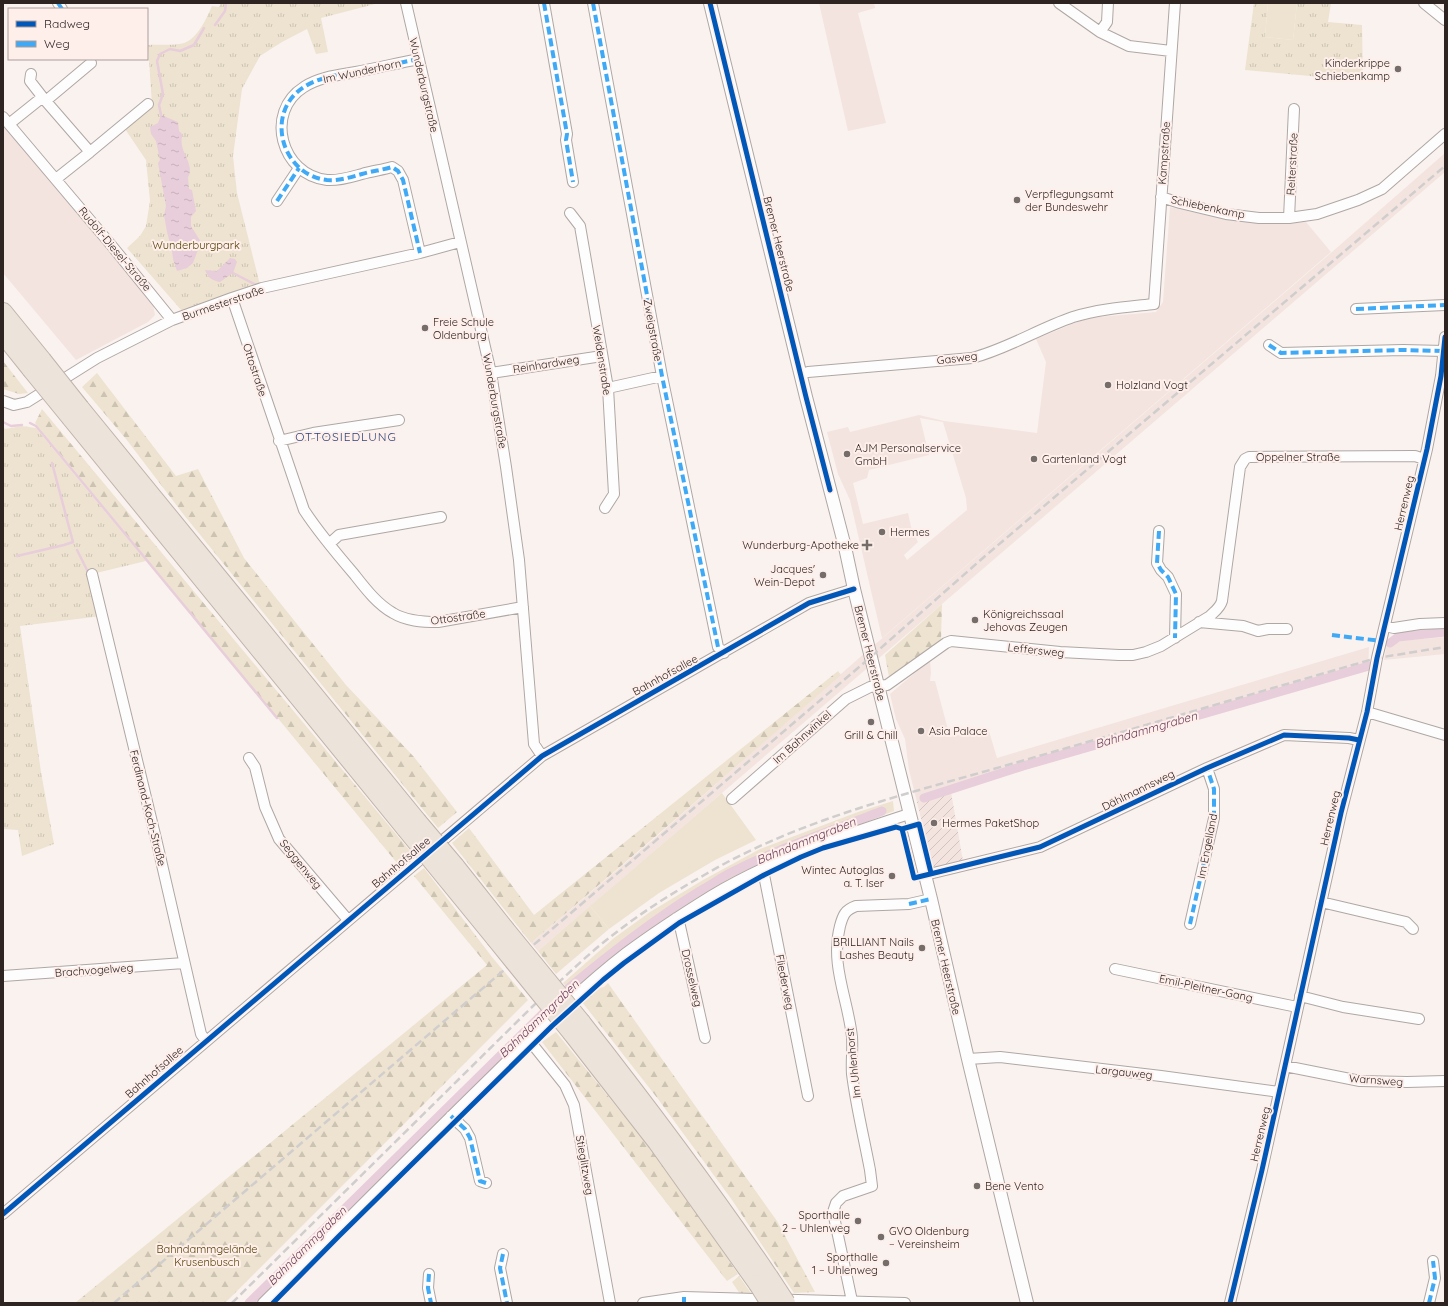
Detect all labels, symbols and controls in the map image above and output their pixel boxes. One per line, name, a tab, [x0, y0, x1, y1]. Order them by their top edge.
legend	[8, 8, 148, 60]
text: Radweg	[44, 16, 90, 31]
text: Weg	[44, 36, 70, 51]
street label: Wunderburgstraße	[406, 36, 442, 134]
street label: Im Wunderhorn	[322, 56, 402, 86]
place label: Kinderkrippe Schiebenkamp	[1315, 56, 1390, 83]
marker: Kinderkrippe Schiebenkamp	[1393, 64, 1403, 74]
street label: Kampstraße	[1155, 121, 1173, 185]
street label: Reiterstraße	[1283, 132, 1301, 196]
place label: Verpflegungsamt der Bundeswehr	[1025, 187, 1114, 214]
street label: Schiebenkamp	[1170, 192, 1247, 222]
street label: Bremer Heerstraße	[760, 195, 798, 293]
marker: Verpflegungsamt der Bundeswehr	[1012, 195, 1022, 205]
street label: Rudolf-Diesel-Straße	[76, 204, 154, 294]
park label: Wunderburgpark	[152, 238, 240, 252]
street label: Burmesterstraße	[180, 282, 266, 324]
street label: Zweigstraße	[641, 298, 665, 362]
place label: Freie Schule Oldenburg	[433, 315, 494, 342]
marker: Freie Schule Oldenburg	[420, 323, 430, 333]
street label: Weidenstraße	[590, 324, 614, 396]
street label: Ottostraße	[240, 342, 270, 398]
street label: Gasweg	[936, 349, 978, 367]
street label: Wunderburgstraße	[480, 352, 510, 450]
street label: Reinhardweg	[512, 352, 580, 376]
place label: Holzland Vogt	[1116, 378, 1188, 392]
marker: Holzland Vogt	[1103, 380, 1113, 390]
district label: OTTOSIEDLUNG	[295, 429, 397, 444]
place label: AJM Personalservice GmbH	[855, 441, 961, 468]
marker: AJM Personalservice GmbH	[842, 449, 852, 459]
street label: Oppelner Straße	[1256, 450, 1340, 464]
place label: Gartenland Vogt	[1042, 452, 1127, 466]
marker: Gartenland Vogt	[1029, 454, 1039, 464]
street label: Herrenweg	[1391, 474, 1417, 532]
place label: Hermes	[890, 525, 930, 539]
marker: Hermes	[877, 527, 887, 537]
place label: Wunderburg-Apotheke	[742, 538, 859, 552]
marker: Wunderburg-Apotheke	[862, 540, 872, 550]
place label: Jacques' Wein-Depot	[754, 562, 815, 589]
marker: Jacques' Wein-Depot	[818, 570, 828, 580]
street label: Bremer Heerstraße	[851, 604, 889, 702]
street label: Ottostraße	[430, 606, 486, 628]
place label: Königreichssaal Jehovas Zeugen	[983, 607, 1068, 634]
marker: Königreichssaal Jehovas Zeugen	[970, 615, 980, 625]
street label: Leffersweg	[1007, 640, 1065, 660]
street label: Bahnhofsallee	[630, 651, 700, 699]
street label: Im Bahnwinkel	[770, 707, 834, 767]
water label: Bahndammgraben	[1093, 707, 1200, 751]
marker: Grill & Chill	[866, 717, 876, 727]
place label: Asia Palace	[929, 724, 988, 738]
marker: Asia Palace	[916, 726, 926, 736]
place label: Grill & Chill	[844, 728, 898, 742]
street label: Ferdinand-Koch-Straße	[127, 748, 169, 868]
street label: Dählmannsweg	[1099, 766, 1177, 814]
street label: Herrenweg	[1317, 789, 1343, 847]
street label: Im Engelland	[1194, 812, 1220, 880]
water label: Bahndammgraben	[754, 813, 859, 867]
place label: Hermes PaketShop	[942, 816, 1040, 830]
marker: Hermes PaketShop	[929, 818, 939, 828]
street label: Bahnhofsallee	[369, 833, 433, 891]
street label: Seggenweg	[277, 836, 325, 892]
place label: Wintec Autoglas a. T. Iser	[801, 863, 885, 890]
marker: Wintec Autoglas a. T. Iser	[887, 871, 897, 881]
street label: Bremer Heerstraße	[928, 918, 964, 1016]
place label: BRILLIANT Nails Lashes Beauty	[833, 935, 914, 962]
marker: BRILLIANT Nails Lashes Beauty	[917, 943, 927, 953]
street label: Drosselweg	[679, 948, 705, 1008]
street label: Fliederweg	[773, 953, 797, 1011]
street label: Brachvogelweg	[54, 960, 134, 980]
street label: Emil-Pleitner-Gang	[1158, 971, 1254, 1005]
water label: Bahndammgraben	[495, 976, 583, 1061]
street label: Im Uhlenhorst	[842, 1027, 864, 1099]
street label: Bahnhofsallee	[122, 1043, 186, 1101]
street label: Largauweg	[1095, 1062, 1153, 1082]
street label: Warnsweg	[1348, 1071, 1404, 1089]
street label: Herrenweg	[1247, 1105, 1273, 1163]
street label: Stieglitzweg	[573, 1134, 597, 1196]
place label: Bene Vento	[985, 1179, 1044, 1193]
marker: Bene Vento	[972, 1181, 982, 1191]
water label: Bahndammgraben	[264, 1202, 350, 1288]
place label: Sporthalle 2 – Uhlenweg	[782, 1208, 850, 1235]
marker: Sporthalle 2 – Uhlenweg	[853, 1216, 863, 1226]
place label: GVO Oldenburg – Vereinsheim	[889, 1224, 969, 1251]
marker: GVO Oldenburg – Vereinsheim	[876, 1232, 886, 1242]
park label: Bahndammgelände Krusenbusch	[156, 1242, 258, 1269]
place label: Sporthalle 1 – Uhlenweg	[812, 1250, 878, 1277]
marker: Sporthalle 1 – Uhlenweg	[881, 1258, 891, 1268]

